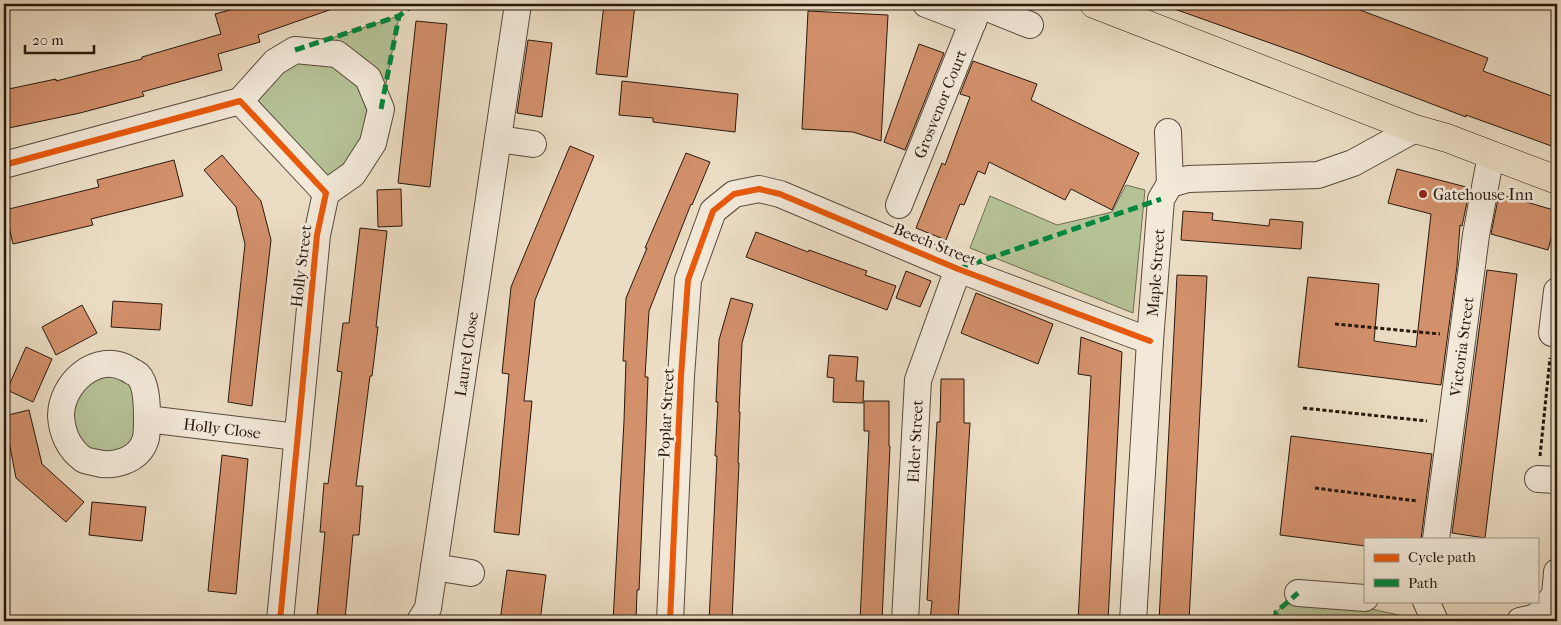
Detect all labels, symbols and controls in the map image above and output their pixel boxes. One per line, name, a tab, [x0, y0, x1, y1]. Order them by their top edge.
scale bar	[25, 22, 94, 54]
text: 20 m	[32, 31, 64, 49]
street label: Grosvenor Court	[909, 46, 970, 161]
place label: Gatehouse Inn	[1433, 185, 1534, 204]
marker: Gatehouse Inn	[1417, 188, 1429, 200]
street label: Beech Street	[891, 219, 980, 269]
street label: Holly Street	[287, 223, 316, 308]
street label: Maple Street	[1142, 228, 1168, 318]
street label: Victoria Street	[1445, 295, 1477, 399]
street label: Laurel Close	[450, 310, 482, 398]
street label: Poplar Street	[654, 367, 678, 459]
street label: Elder Street	[903, 399, 926, 483]
street label: Holly Close	[182, 414, 262, 442]
legend	[1364, 538, 1538, 602]
text: Cycle path	[1408, 548, 1476, 566]
text: Path	[1408, 574, 1438, 592]

